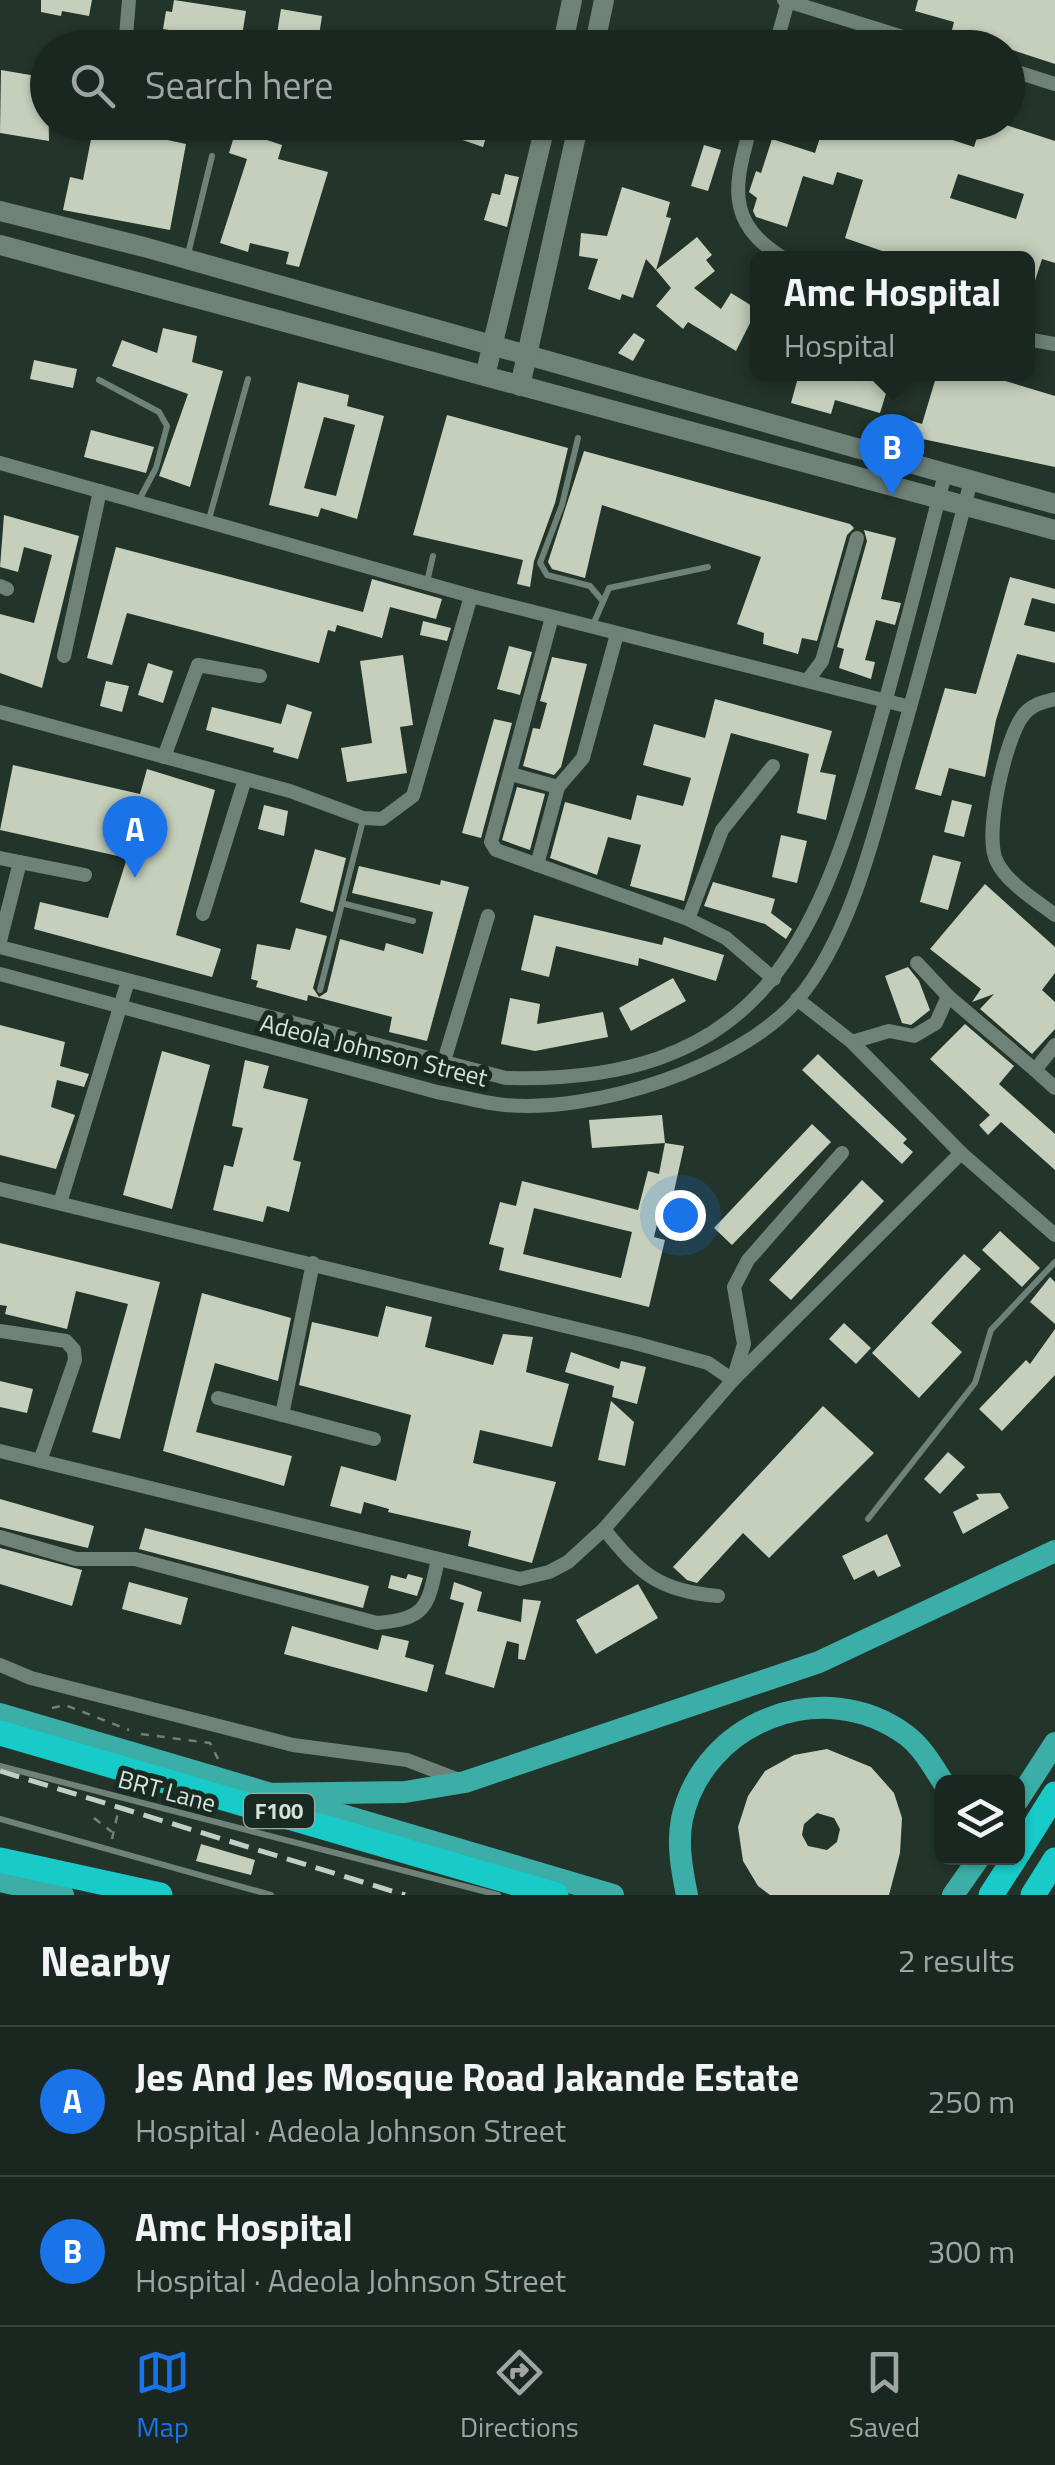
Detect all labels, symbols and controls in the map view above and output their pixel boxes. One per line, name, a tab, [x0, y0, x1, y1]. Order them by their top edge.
search box	[30, 30, 1025, 140]
text: Search here	[145, 56, 333, 114]
icon: search	[65, 58, 120, 113]
popup	[750, 251, 1035, 381]
text: Amc Hospital	[784, 263, 1001, 321]
text: Hospital	[784, 321, 895, 369]
pin: B	[860, 414, 924, 496]
pin: A	[102, 796, 168, 878]
street label: Adeola Johnson Street	[256, 1003, 492, 1097]
your location	[655, 1190, 706, 1241]
street label: BRT Lane	[114, 1760, 220, 1822]
map controls	[935, 1775, 1025, 1865]
button: layers	[935, 1775, 1025, 1865]
road number: F100	[244, 1794, 314, 1828]
text: Nearby	[40, 1928, 171, 1992]
text: 2 results	[898, 1936, 1015, 1984]
text: Jes And Jes Mosque Road Jakande Estate	[135, 2048, 799, 2106]
text: A	[63, 2077, 82, 2125]
text: 250 m	[927, 2077, 1015, 2125]
text: Hospital · Adeola Johnson Street	[135, 2106, 566, 2154]
text: Amc Hospital	[135, 2198, 353, 2256]
text: B	[63, 2227, 82, 2275]
text: 300 m	[927, 2227, 1015, 2275]
text: Hospital · Adeola Johnson Street	[135, 2256, 566, 2304]
tab: Map	[135, 2345, 190, 2448]
tab: Directions	[460, 2345, 579, 2448]
tab: Saved	[849, 2345, 920, 2448]

